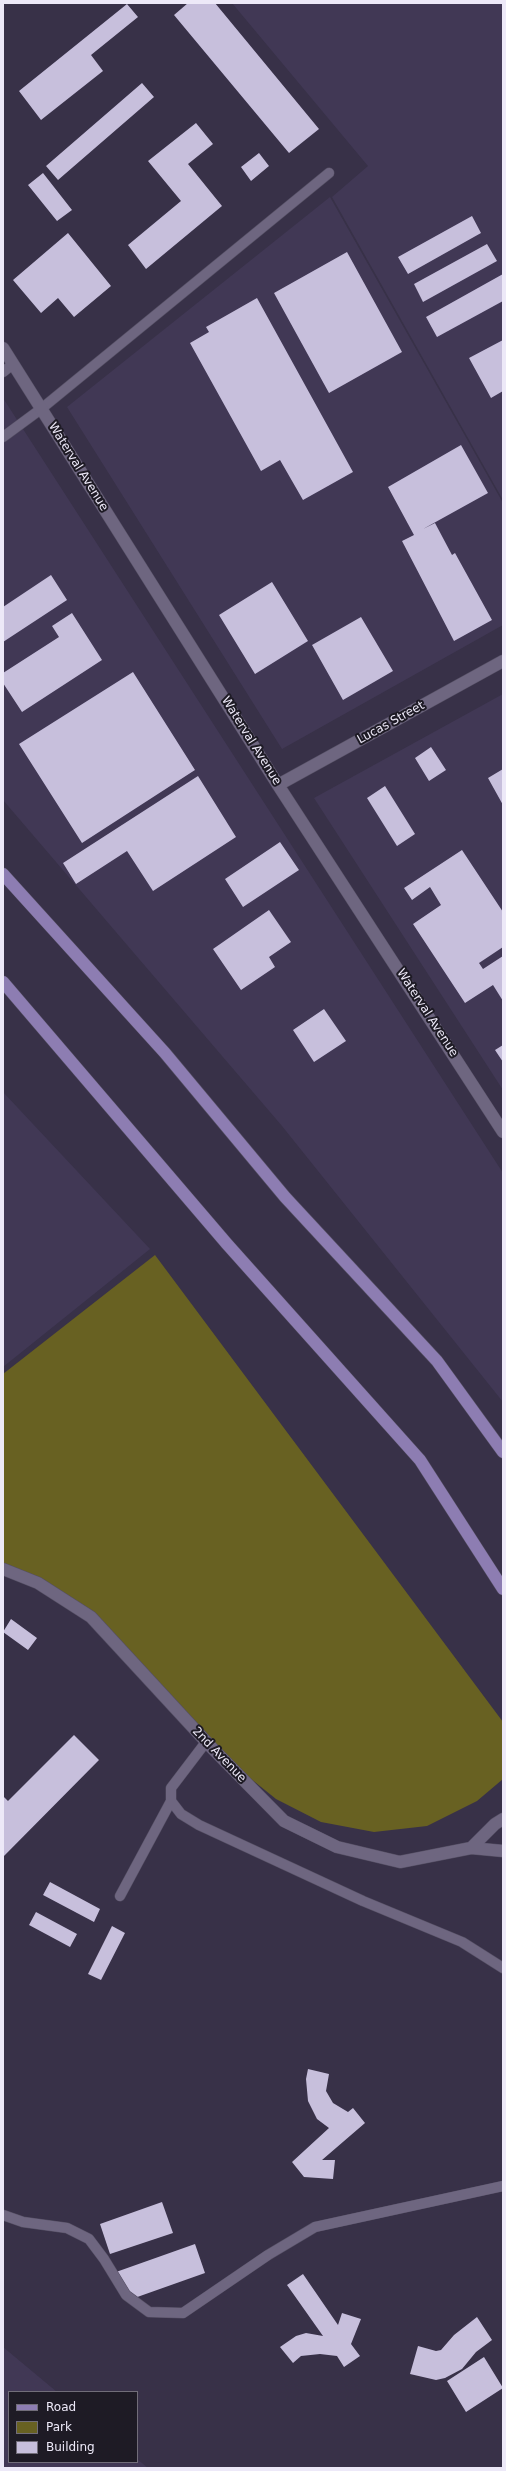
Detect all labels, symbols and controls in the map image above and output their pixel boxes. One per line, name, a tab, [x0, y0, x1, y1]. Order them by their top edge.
street label: Waterval Avenue	[45, 420, 111, 514]
street label: Waterval Avenue	[218, 694, 284, 788]
street label: Lucas Street	[355, 699, 427, 747]
street label: Waterval Avenue	[393, 966, 461, 1060]
street label: 2nd Avenue	[189, 1724, 249, 1786]
legend	[8, 2391, 138, 2463]
text: Road	[46, 2400, 76, 2414]
text: Park	[46, 2420, 72, 2434]
text: Building	[46, 2440, 95, 2454]

